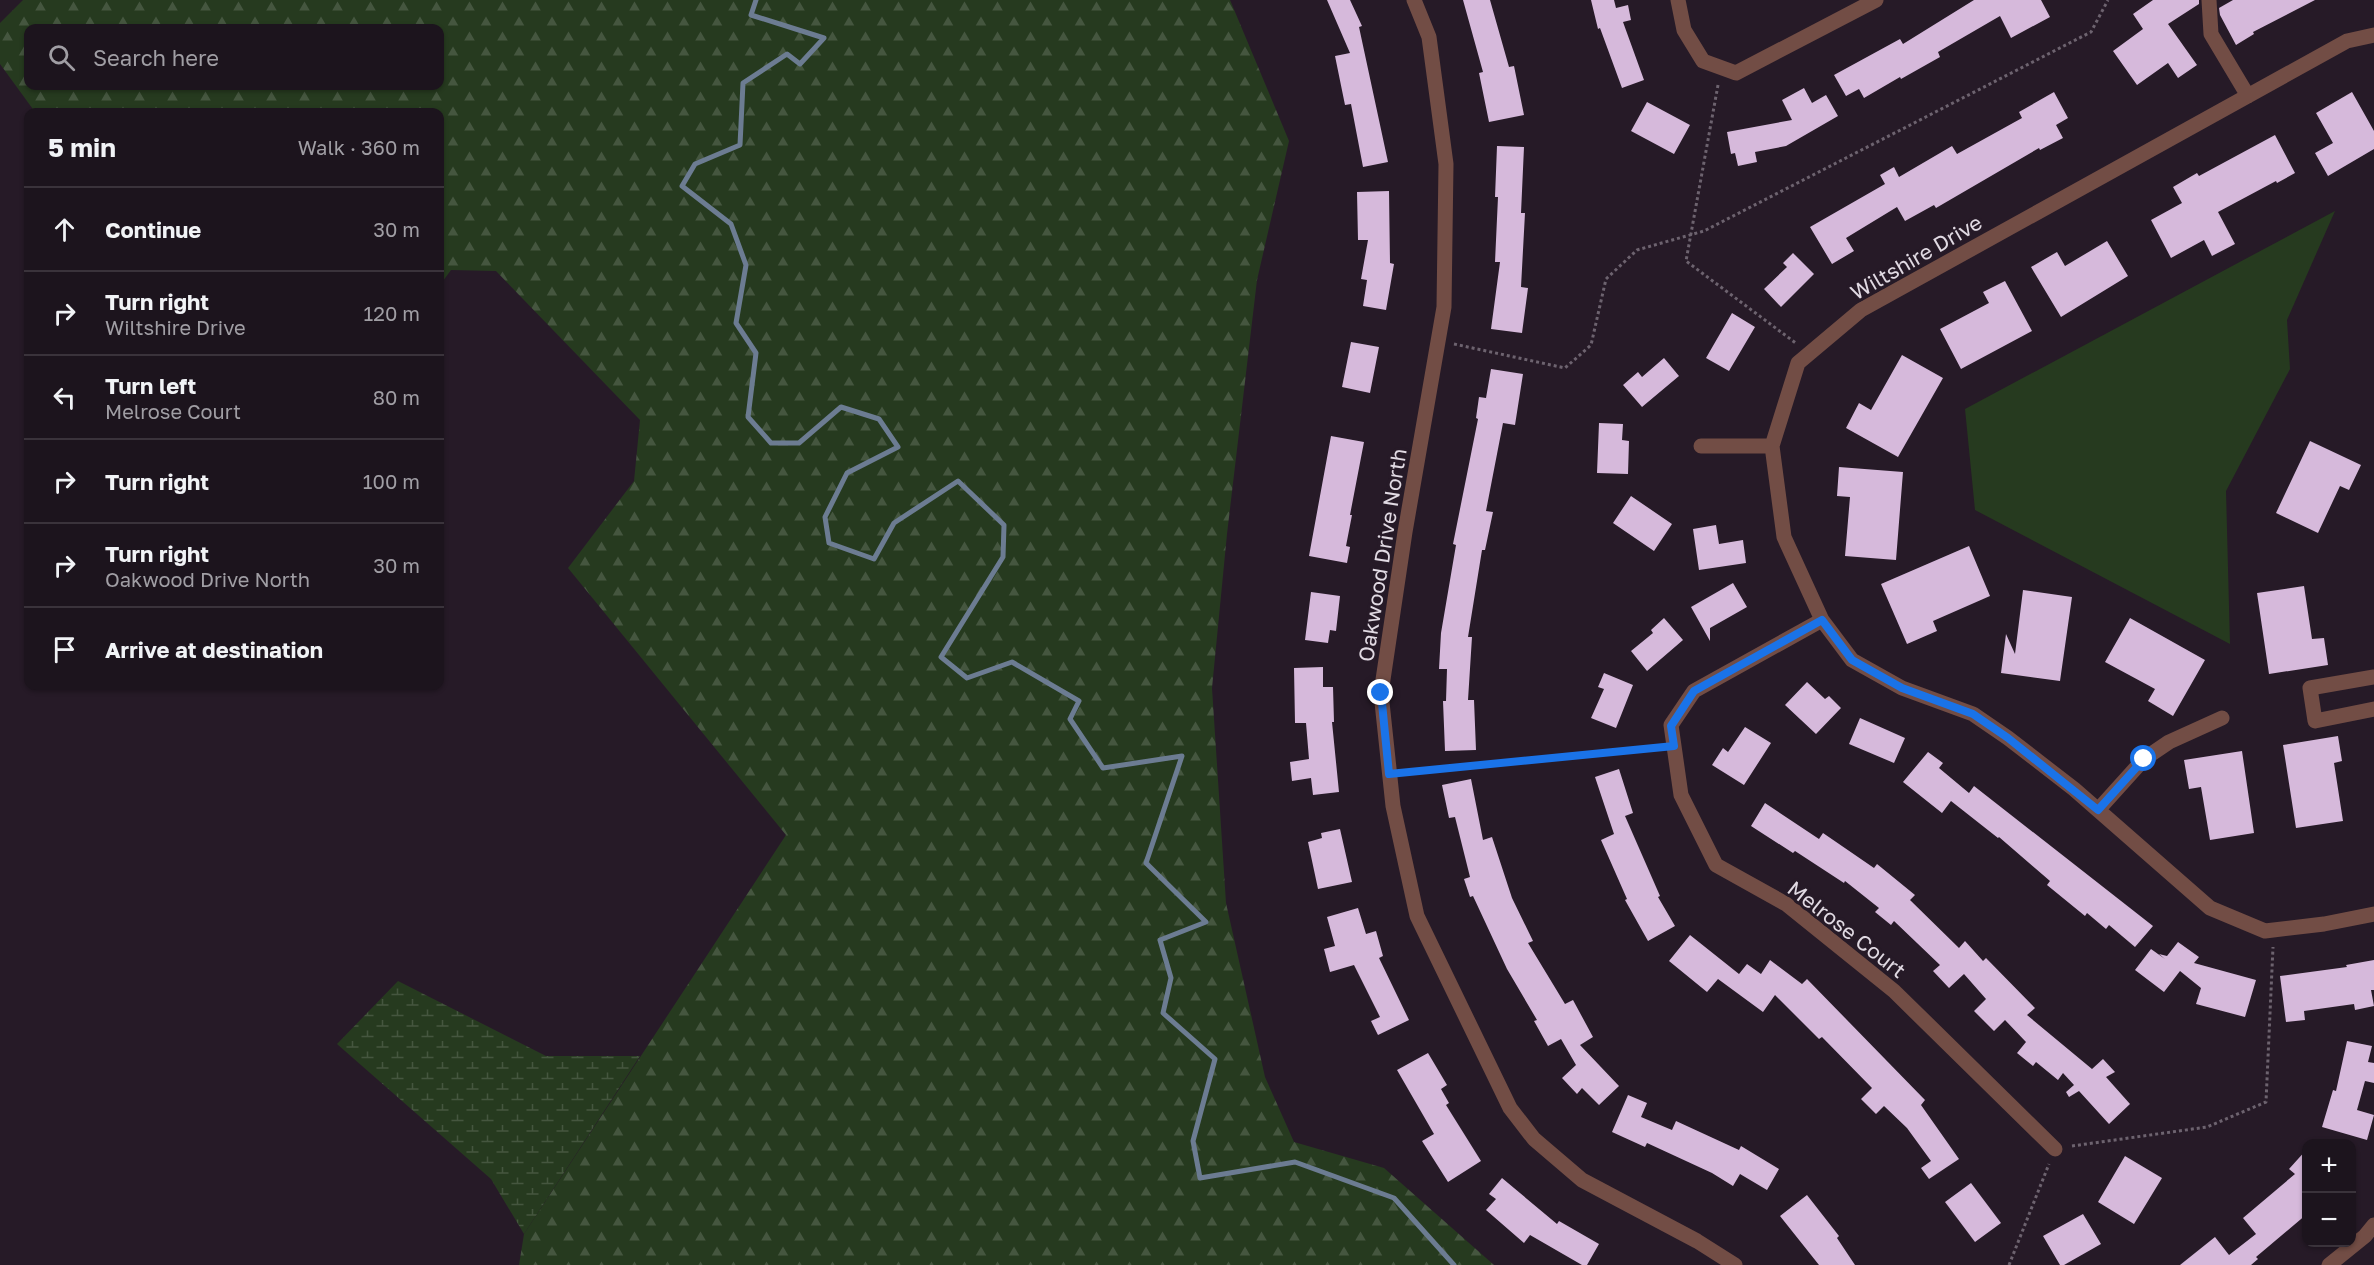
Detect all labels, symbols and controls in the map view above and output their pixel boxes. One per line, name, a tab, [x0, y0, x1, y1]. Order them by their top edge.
search box	[24, 24, 444, 90]
icon: search	[45, 41, 78, 74]
text: Search here	[93, 44, 219, 71]
text: 5 min	[48, 132, 116, 163]
text: Walk · 360 m	[298, 135, 420, 159]
street label: Wiltshire Drive	[1846, 209, 1986, 305]
icon: ahead	[48, 213, 81, 246]
text: Continue	[105, 216, 201, 243]
text: 30 m	[373, 217, 420, 241]
text: Turn right	[105, 288, 209, 315]
icon: right	[48, 297, 81, 330]
text: 120 m	[364, 301, 420, 325]
text: Wiltshire Drive	[105, 315, 246, 339]
text: Turn left	[105, 372, 196, 399]
icon: left	[48, 381, 81, 414]
text: 80 m	[373, 385, 420, 409]
text: Melrose Court	[105, 399, 241, 423]
street label: Oakwood Drive North	[1352, 447, 1412, 663]
icon: right	[48, 465, 81, 498]
text: Turn right	[105, 468, 209, 495]
text: 100 m	[363, 469, 420, 493]
text: Turn right	[105, 540, 209, 567]
icon: right	[48, 549, 81, 582]
text: 30 m	[373, 553, 420, 577]
text: Oakwood Drive North	[105, 567, 310, 591]
icon: arrive	[48, 633, 81, 666]
text: Arrive at destination	[105, 636, 323, 663]
route end	[1367, 679, 1393, 705]
route start	[2130, 745, 2156, 771]
street label: Melrose Court	[1783, 875, 1911, 983]
map controls	[2302, 1139, 2356, 1247]
button: +	[2302, 1139, 2356, 1193]
button: −	[2302, 1193, 2356, 1247]

